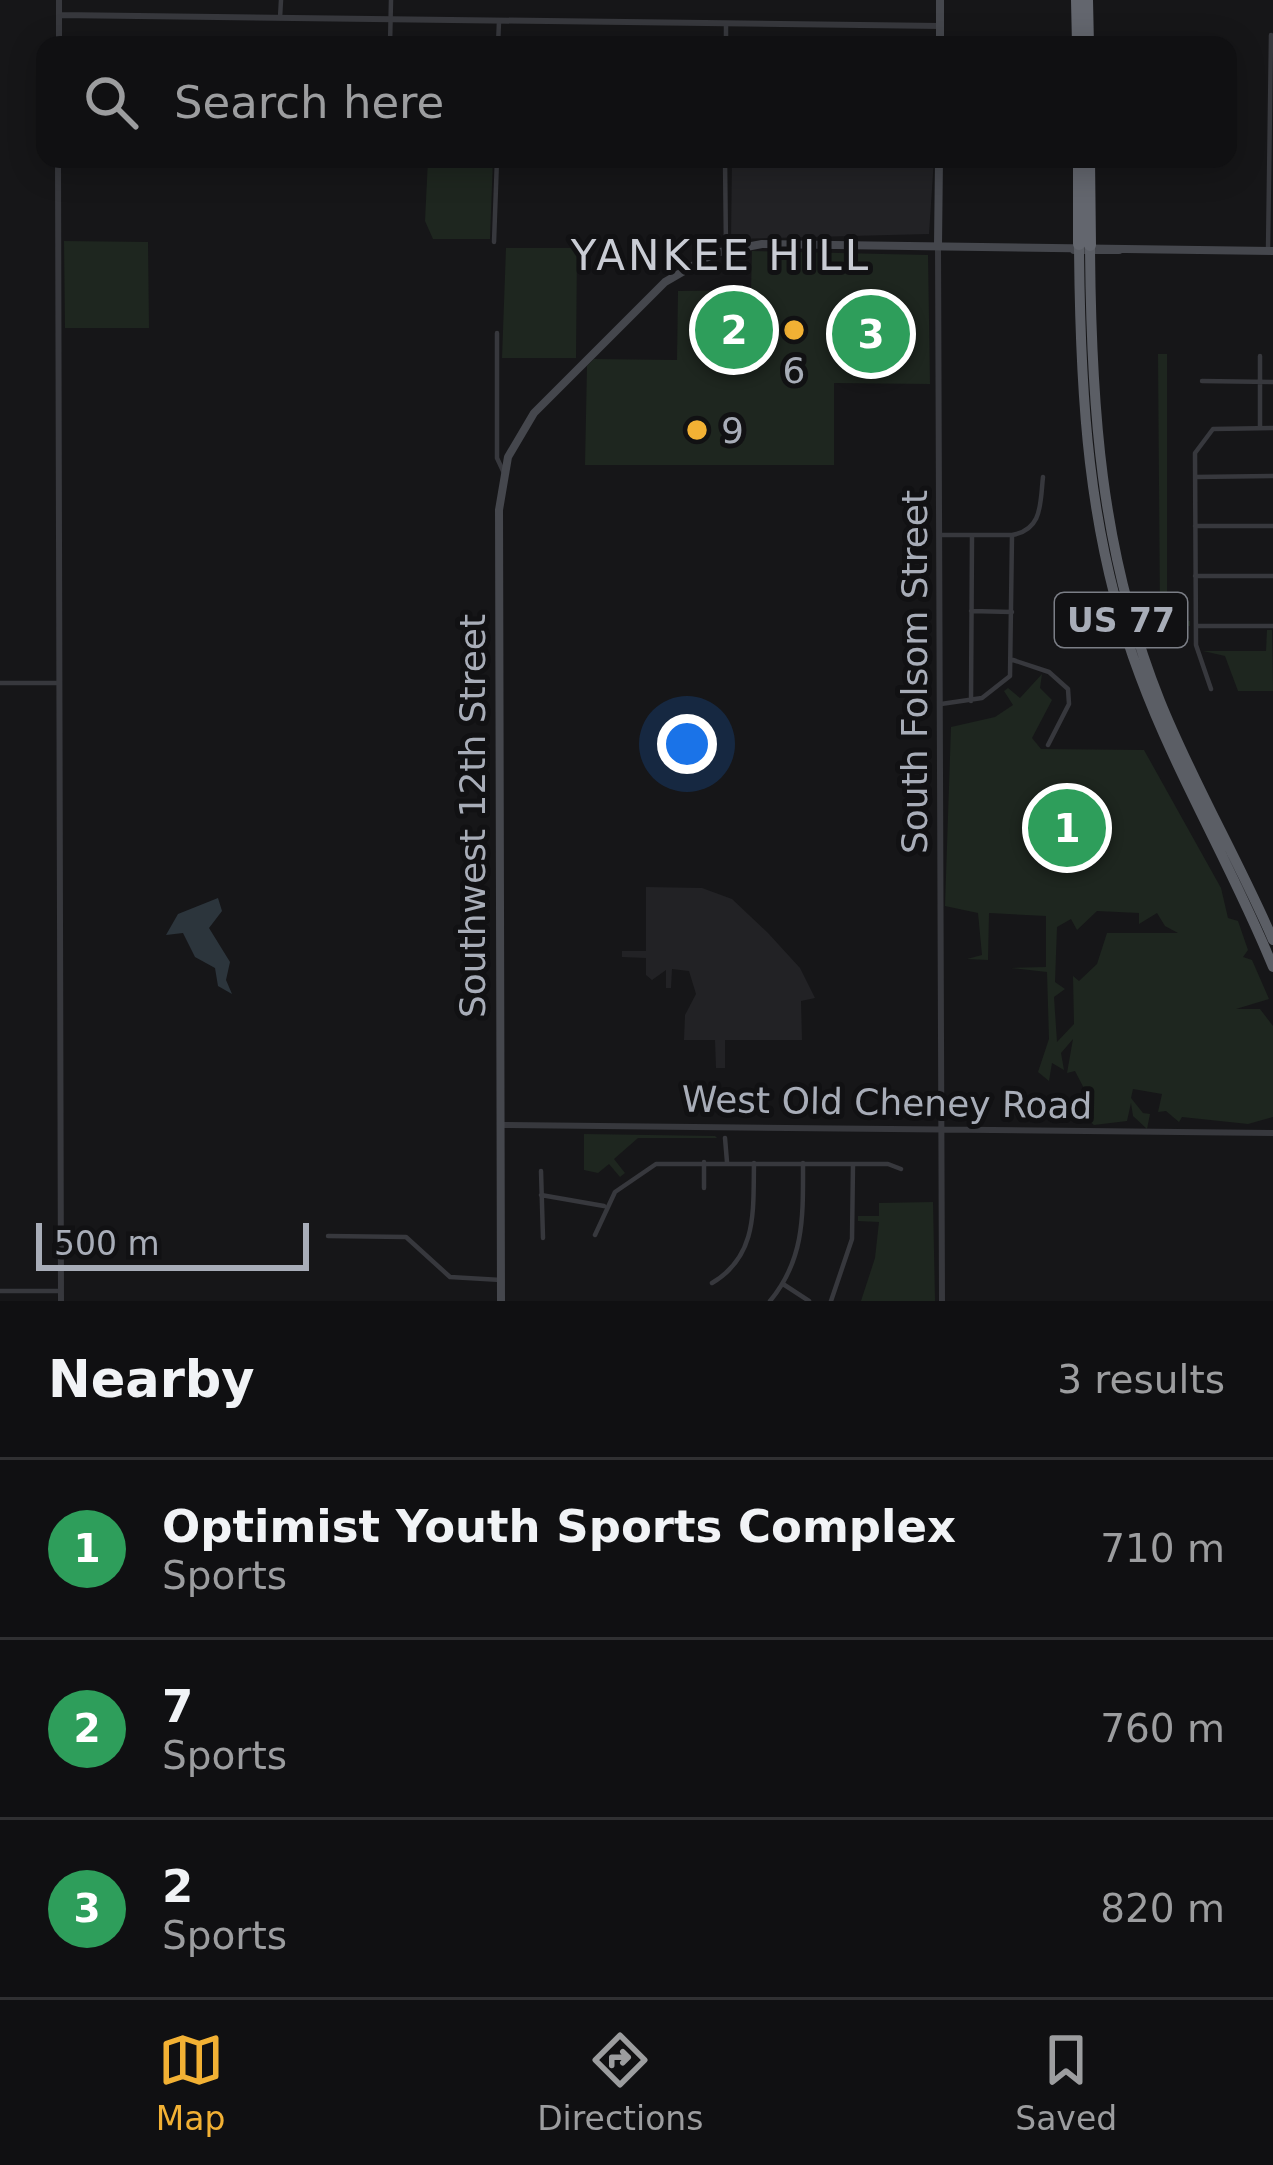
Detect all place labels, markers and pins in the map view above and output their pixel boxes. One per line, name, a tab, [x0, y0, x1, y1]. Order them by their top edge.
pin: 2	[695, 285, 773, 375]
pin: 3	[832, 289, 910, 379]
marker: 6	[781, 317, 807, 343]
place label: 6	[783, 350, 805, 391]
place label: 9	[721, 410, 744, 451]
marker: 9	[684, 417, 710, 443]
pin: 1	[1028, 783, 1106, 873]

